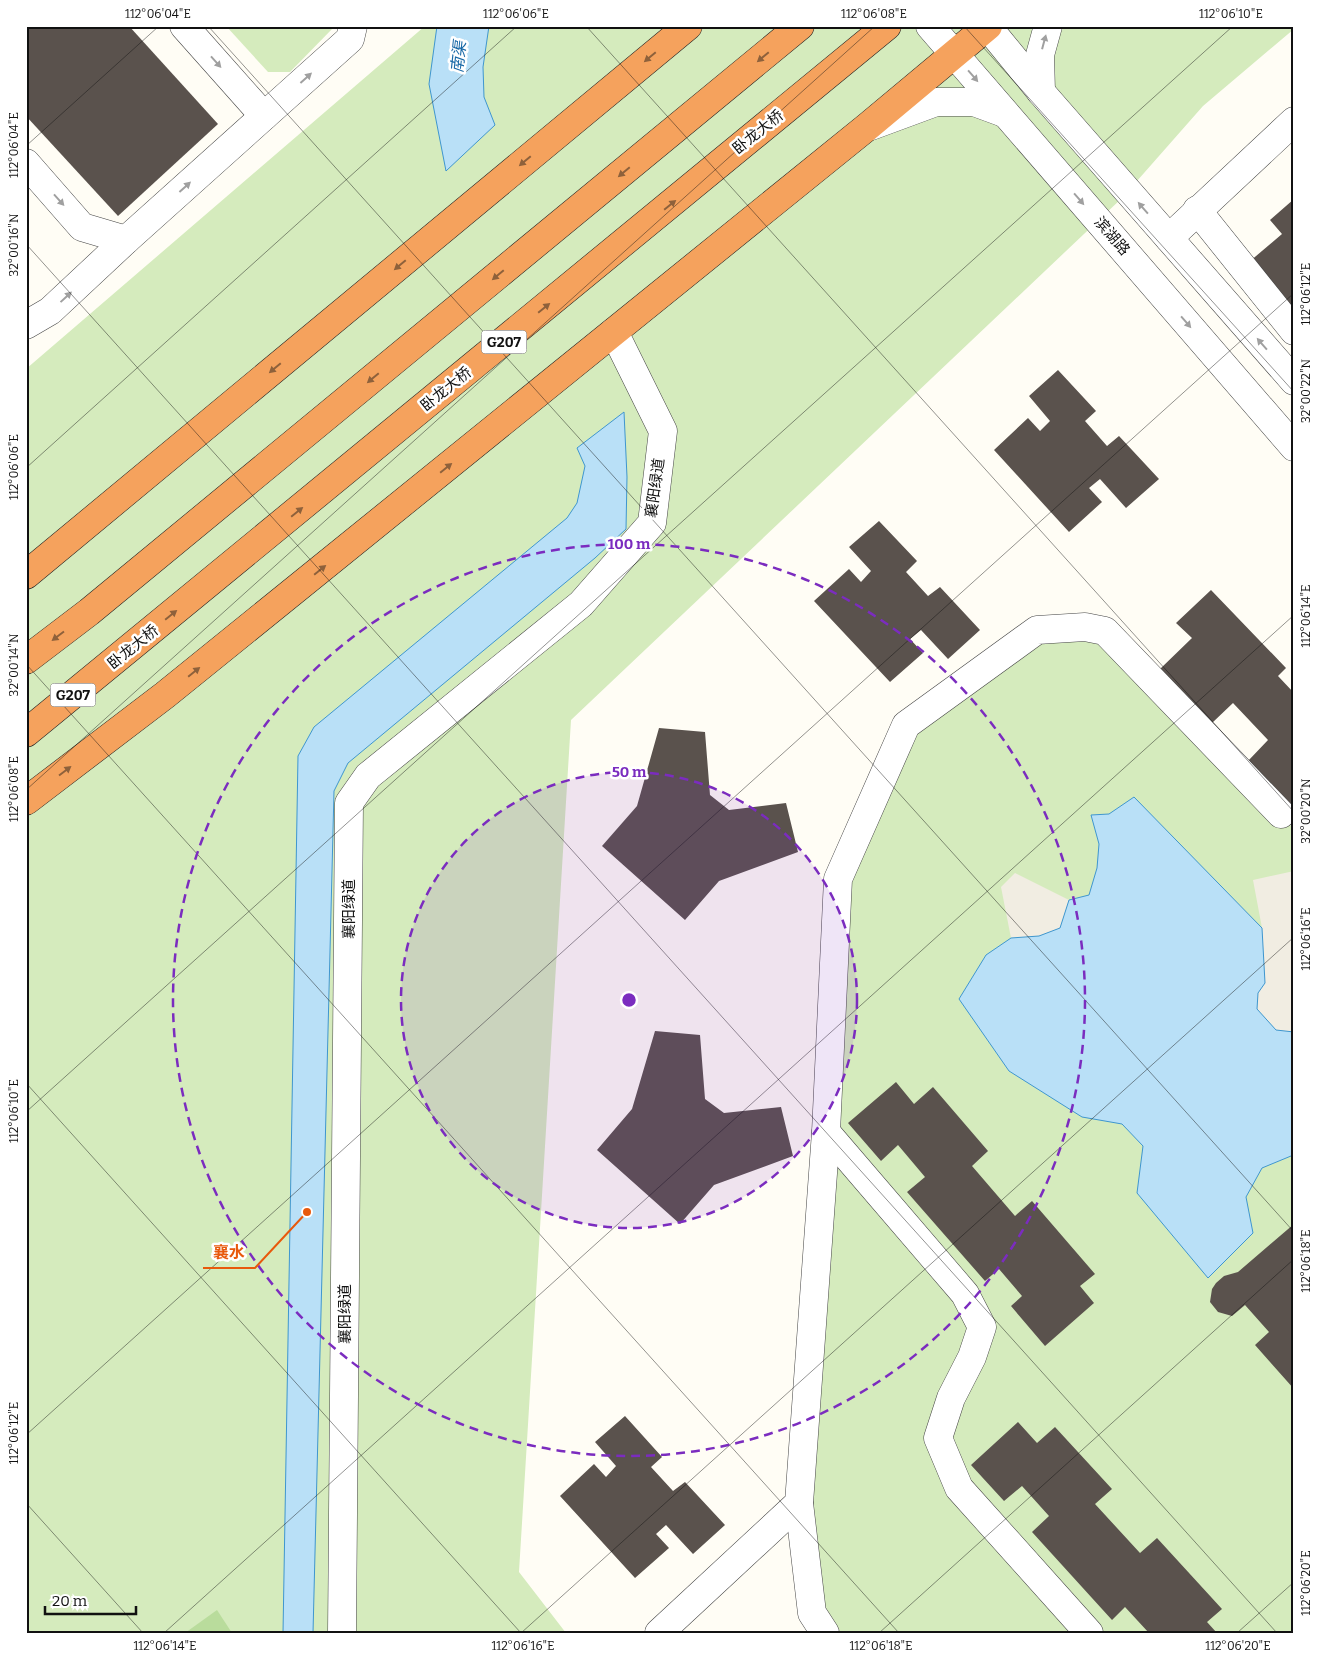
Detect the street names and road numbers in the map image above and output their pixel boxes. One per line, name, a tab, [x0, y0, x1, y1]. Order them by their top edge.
street label: 卧龙大桥	[729, 106, 787, 158]
street label: 滨湖路	[1090, 213, 1134, 259]
road number: G207	[482, 331, 526, 354]
street label: 卧龙大桥	[417, 363, 475, 415]
street label: 襄阳绿道	[642, 457, 668, 519]
street label: 卧龙大桥	[104, 621, 162, 673]
road number: G207	[50, 684, 96, 706]
street label: 襄阳绿道	[340, 879, 358, 939]
street label: 襄阳绿道	[336, 1284, 354, 1344]

